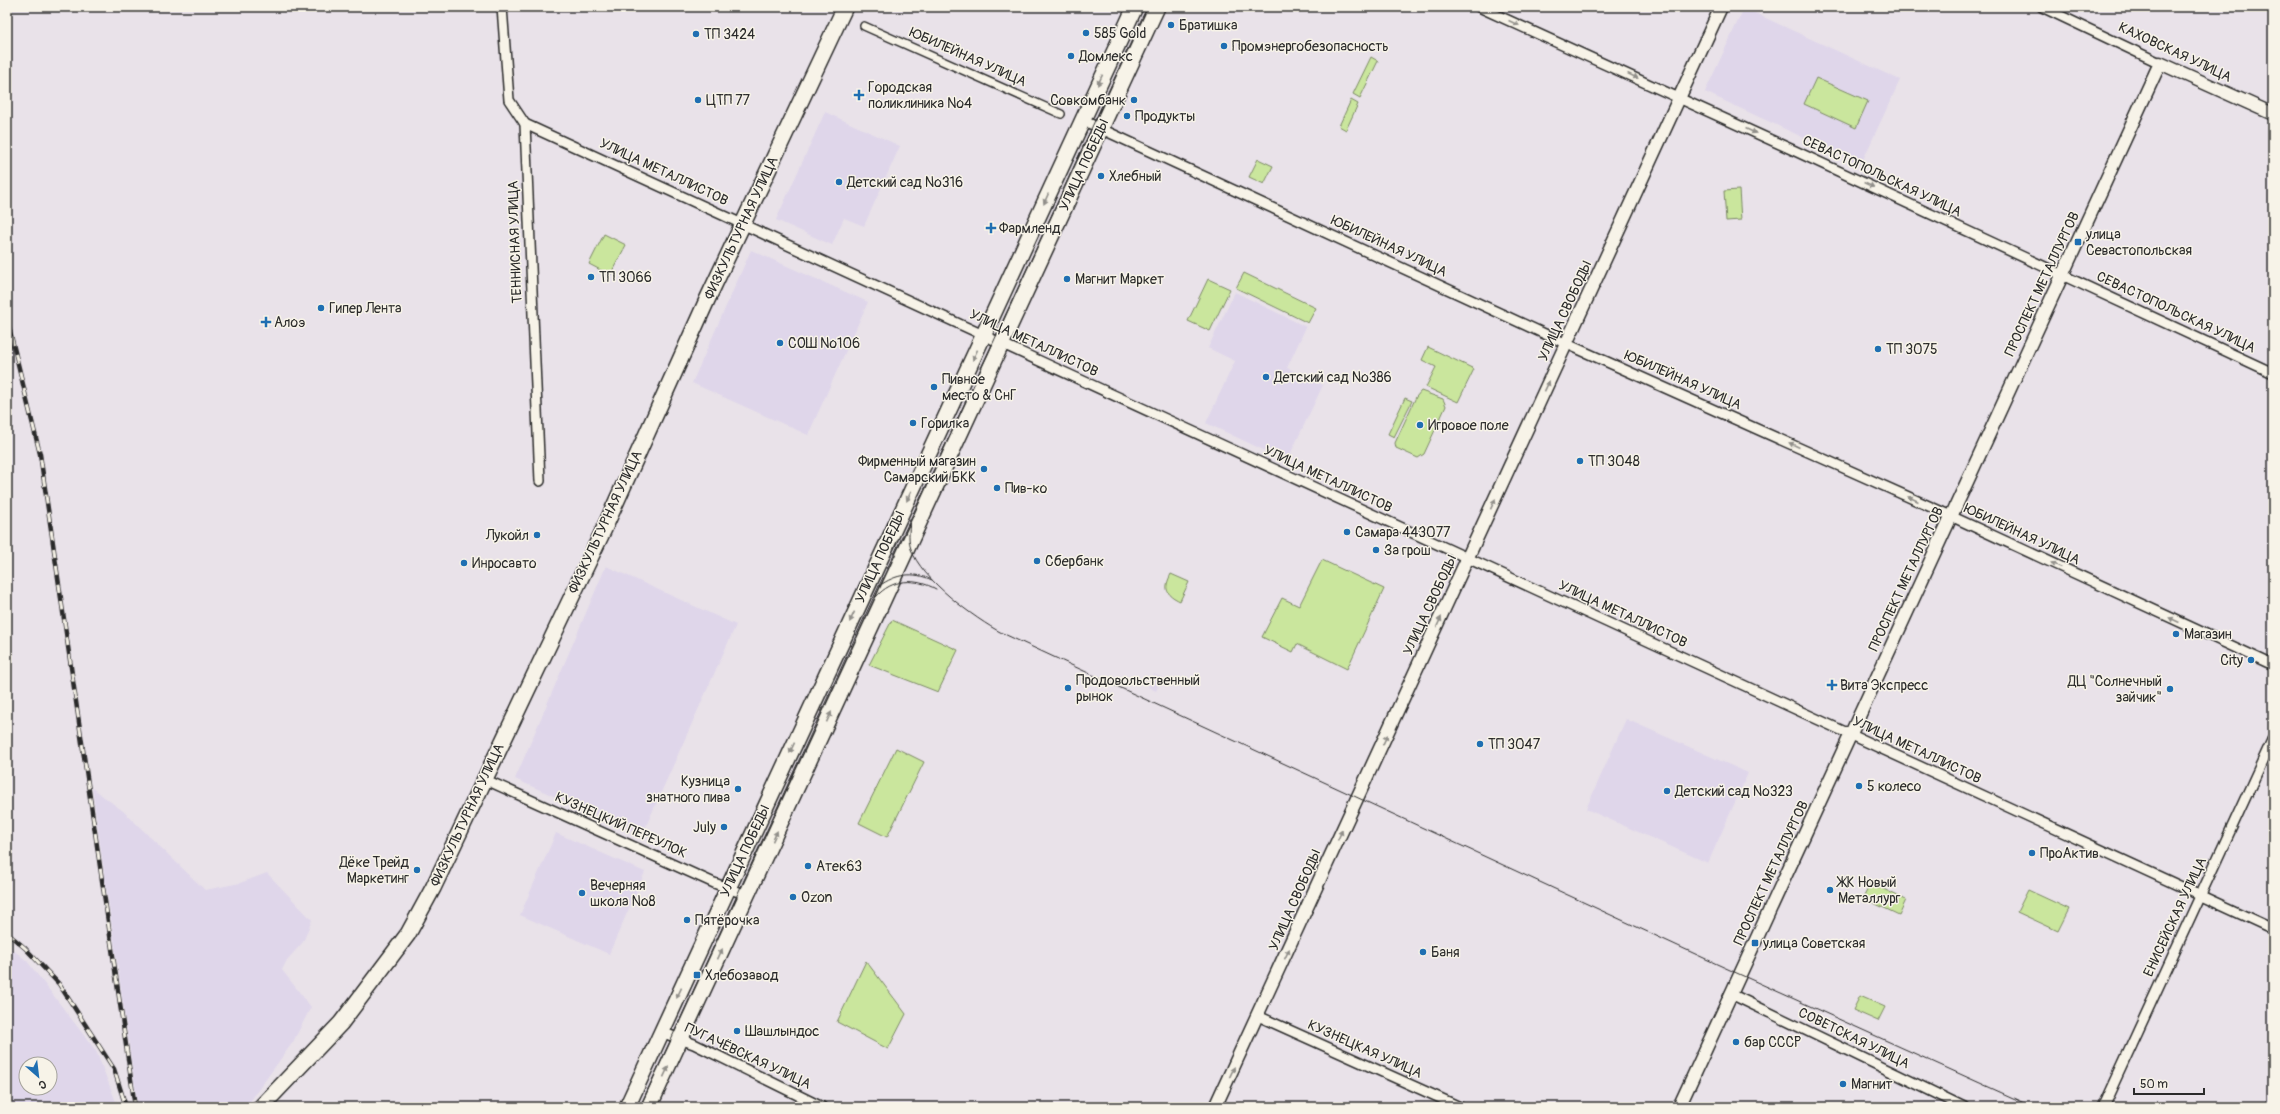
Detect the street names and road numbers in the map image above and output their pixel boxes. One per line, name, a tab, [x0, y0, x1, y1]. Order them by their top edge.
street label: КАХОВСКАЯ УЛИЦА	[2116, 18, 2234, 86]
street label: ЮБИЛЕЙНАЯ УЛИЦА	[907, 24, 1029, 90]
street label: УЛИЦА ПОБЕДЫ	[1055, 117, 1113, 213]
street label: СЕВАСТОПОЛЬСКАЯ УЛИЦА	[1800, 132, 1964, 220]
street label: УЛИЦА МЕТАЛЛИСТОВ	[597, 135, 731, 209]
street label: ФИЗКУЛЬТУРНАЯ УЛИЦА	[700, 154, 782, 302]
street label: ТЕННИСНАЯ УЛИЦА	[504, 180, 526, 304]
street label: ПРОСПЕКТ МЕТАЛЛУРГОВ	[2001, 209, 2083, 359]
street label: ЮБИЛЕЙНАЯ УЛИЦА	[1328, 212, 1450, 280]
street label: УЛИЦА СВОБОДЫ	[1534, 258, 1596, 364]
street label: СЕВАСТОПОЛЬСКАЯ УЛИЦА	[2094, 268, 2258, 356]
street label: УЛИЦА МЕТАЛЛИСТОВ	[967, 306, 1101, 380]
street label: ЮБИЛЕЙНАЯ УЛИЦА	[1622, 347, 1744, 413]
street label: УЛИЦА МЕТАЛЛИСТОВ	[1261, 442, 1395, 516]
street label: ФИЗКУЛЬТУРНАЯ УЛИЦА	[564, 448, 646, 596]
street label: ЮБИЛЕЙНАЯ УЛИЦА	[1961, 500, 2083, 568]
street label: ПРОСПЕКТ МЕТАЛЛУРГОВ	[1865, 504, 1947, 654]
street label: УЛИЦА ПОБЕДЫ	[851, 509, 909, 605]
street label: УЛИЦА СВОБОДЫ	[1399, 552, 1461, 658]
street label: УЛИЦА МЕТАЛЛИСТОВ	[1556, 577, 1690, 651]
street label: УЛИЦА МЕТАЛЛИСТОВ	[1850, 713, 1984, 787]
street label: ФИЗКУЛЬТУРНАЯ УЛИЦА	[426, 741, 508, 889]
street label: КУЗНЕЦКИЙ ПЕРЕУЛОК	[552, 788, 690, 862]
street label: ПРОСПЕКТ МЕТАЛЛУРГОВ	[1730, 798, 1812, 948]
street label: УЛИЦА ПОБЕДЫ	[716, 803, 774, 899]
street label: УЛИЦА СВОБОДЫ	[1265, 847, 1325, 953]
street label: ЕНИСЕЙСКАЯ УЛИЦА	[2140, 854, 2210, 980]
street label: СОВЕТСКАЯ УЛИЦА	[1796, 1004, 1912, 1072]
street label: КУЗНЕЦКАЯ УЛИЦА	[1305, 1016, 1425, 1082]
street label: ПУГАЧЁВСКАЯ УЛИЦА	[682, 1019, 814, 1093]

